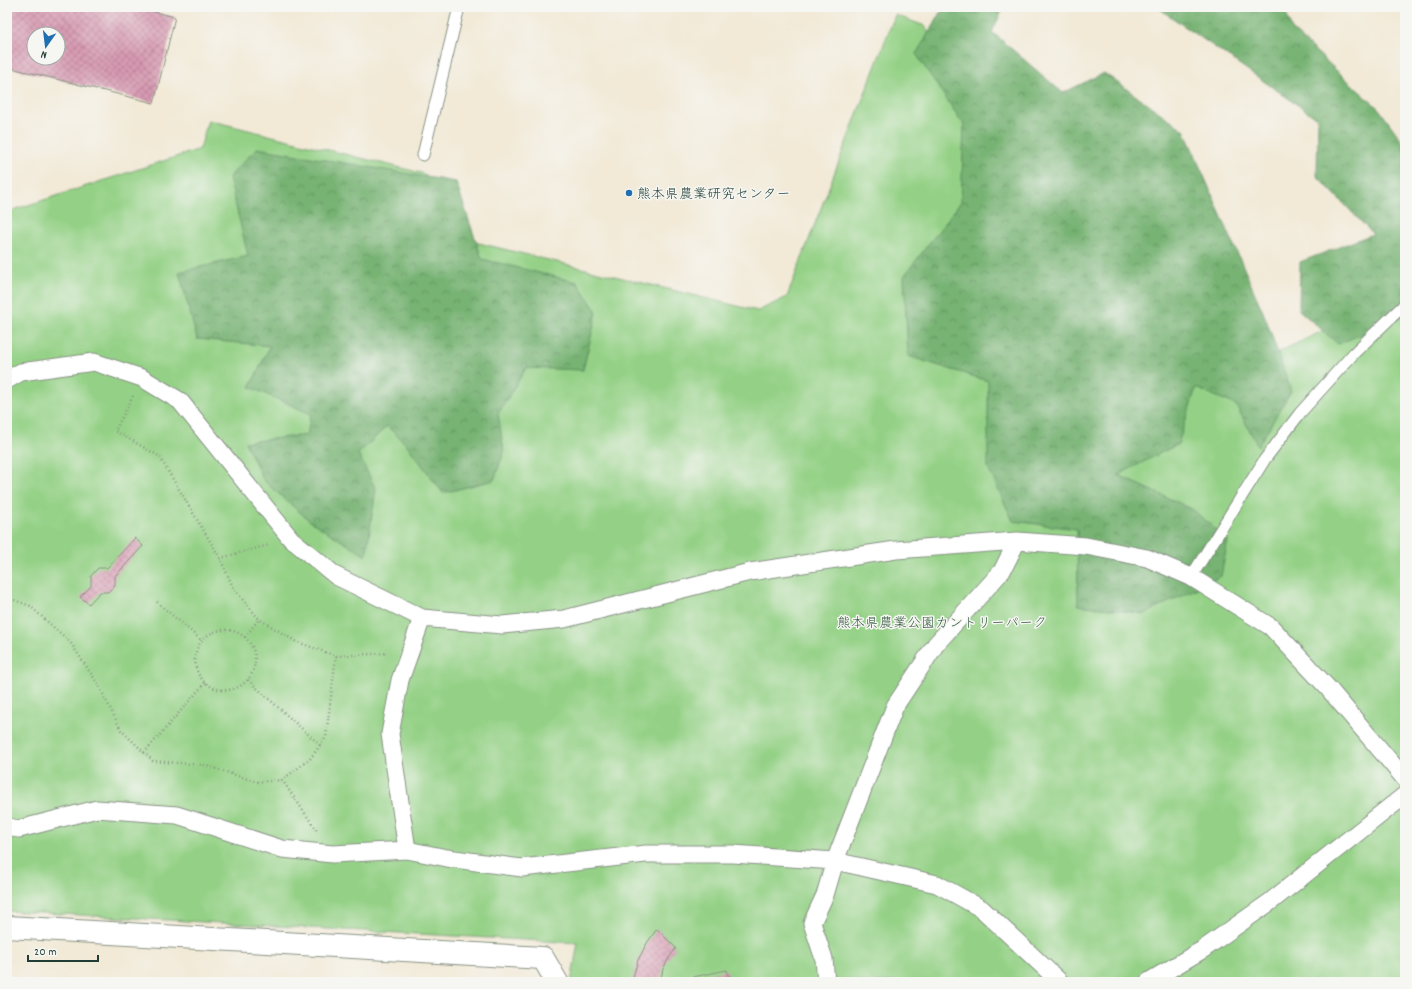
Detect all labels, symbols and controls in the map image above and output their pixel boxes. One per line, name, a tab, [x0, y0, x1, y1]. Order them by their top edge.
north arrow	[26, 26, 66, 66]
text: N	[39, 45, 49, 62]
place label: 熊本県農業研究センター	[637, 185, 790, 205]
marker: 熊本県農業研究センター	[624, 188, 634, 198]
park label: 熊本県農業公園カントリーパーク	[837, 614, 1047, 634]
scale bar	[28, 937, 98, 963]
text: 20 m	[34, 944, 57, 961]

